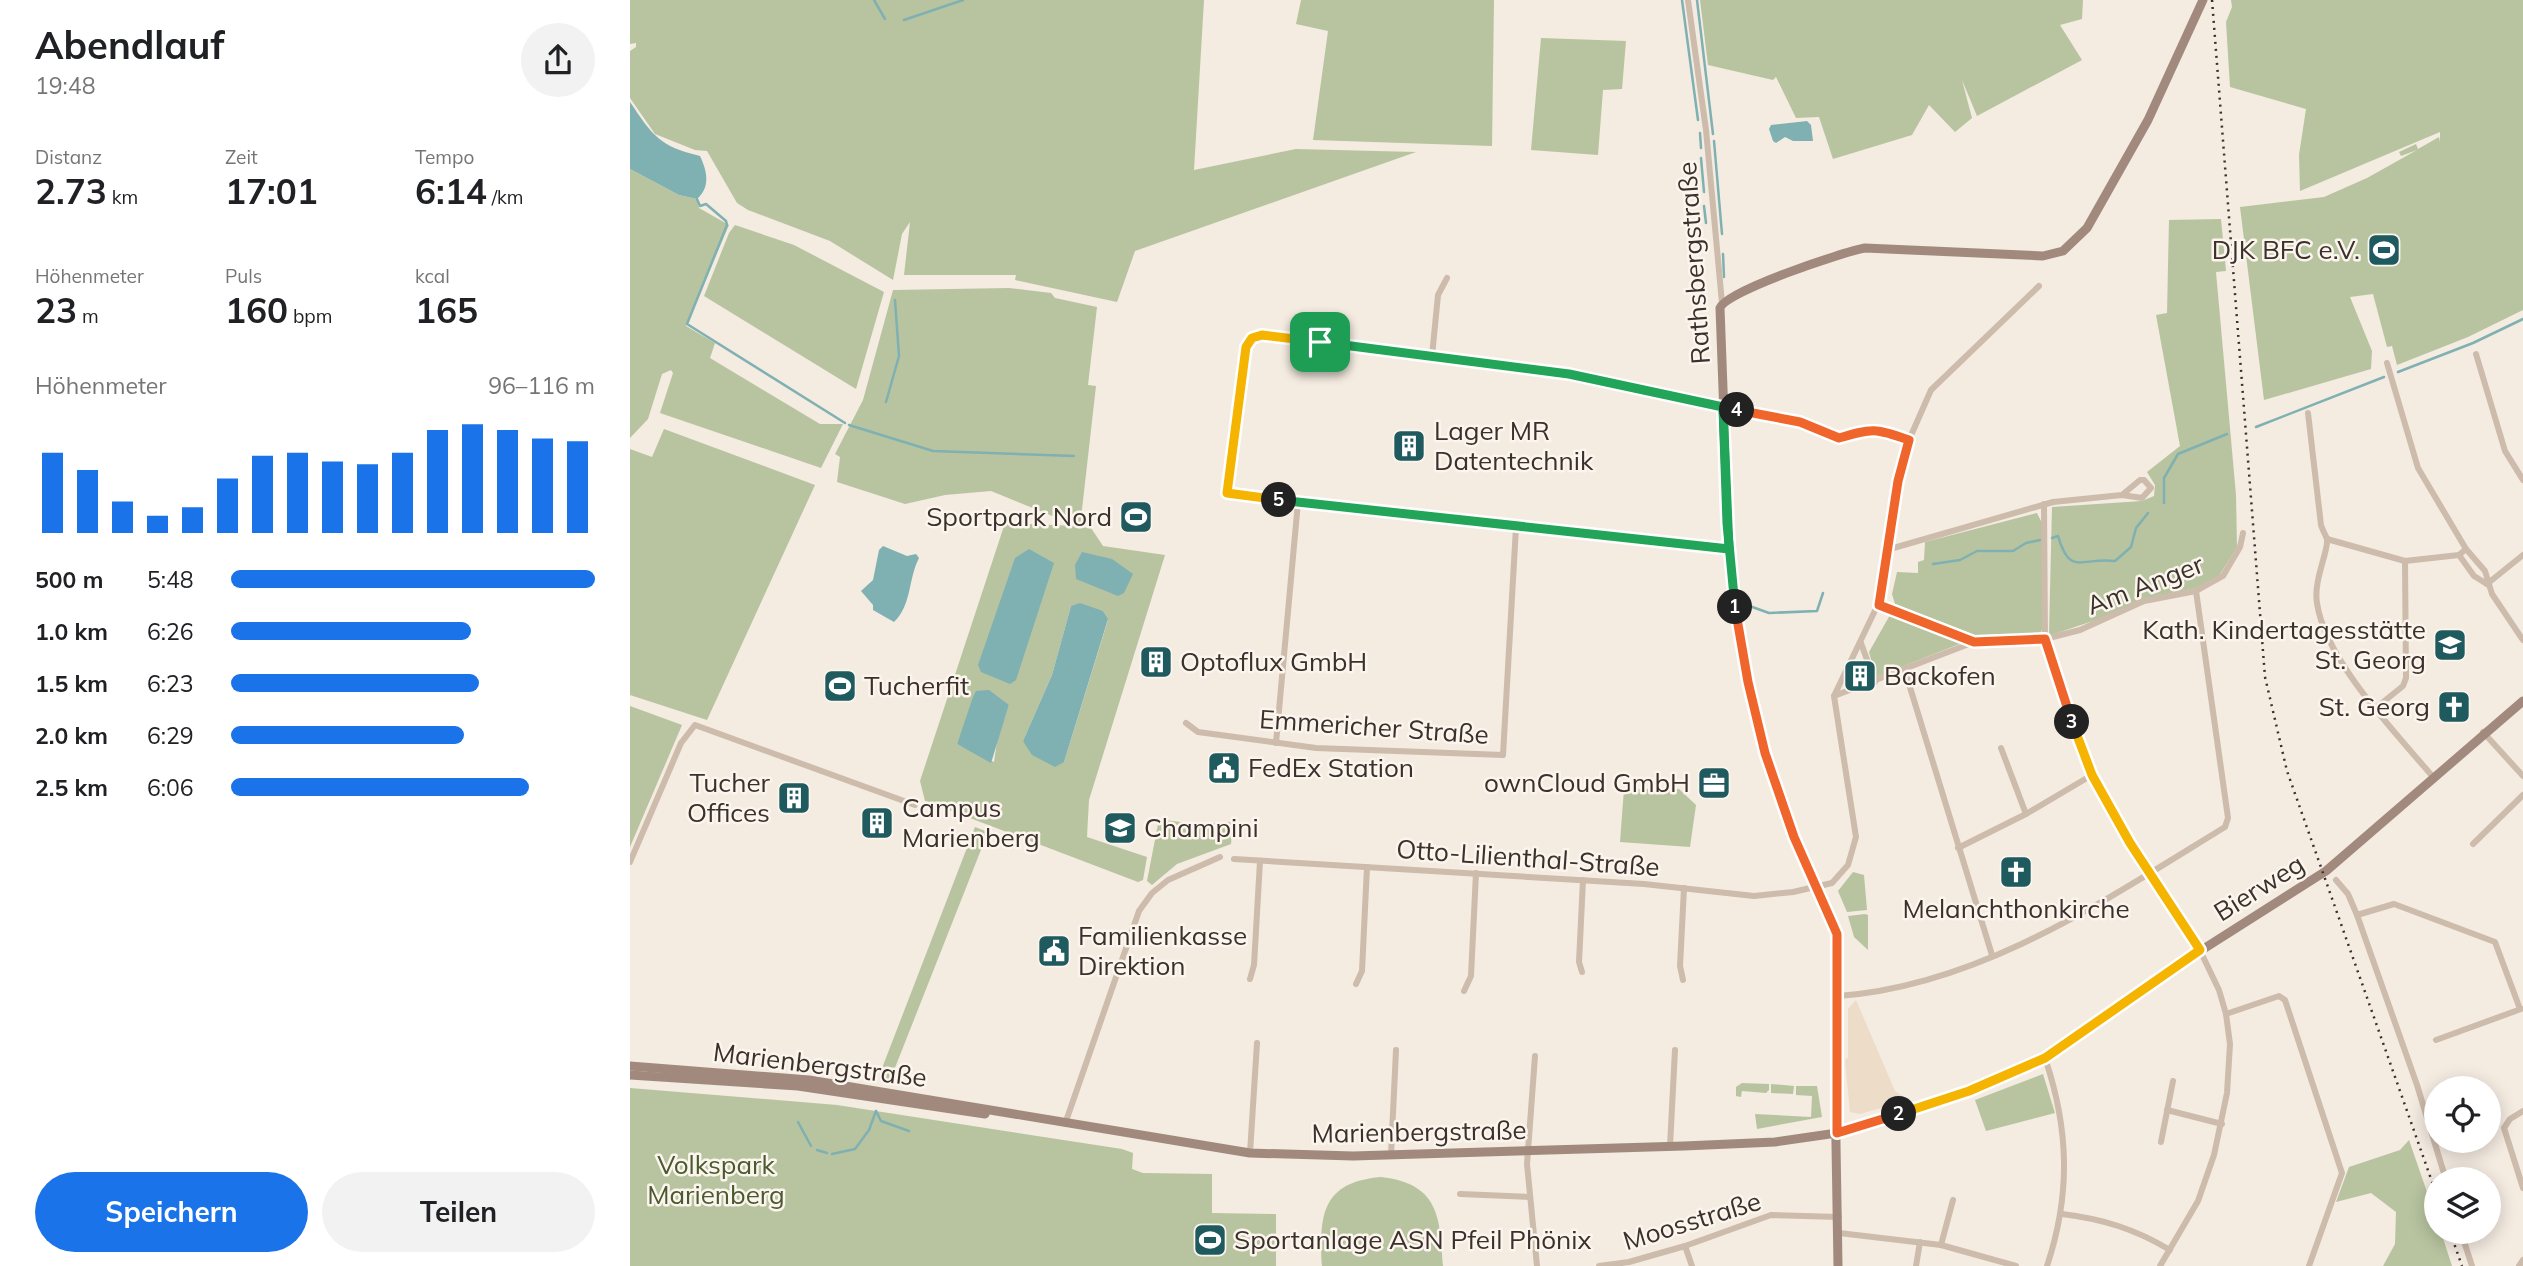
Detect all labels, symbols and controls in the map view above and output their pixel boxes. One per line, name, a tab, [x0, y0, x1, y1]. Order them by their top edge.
text: Abendlauf	[35, 21, 224, 69]
button: share	[521, 23, 595, 97]
text: 19:48	[35, 71, 95, 100]
text: Distanz	[35, 145, 102, 169]
text: Zeit	[225, 145, 258, 169]
text: Tempo	[415, 145, 474, 169]
street label: Rathsbergstraße	[1670, 161, 1717, 365]
text: 2.73	[35, 169, 107, 213]
text: 17:01	[225, 169, 318, 213]
text: 6:14	[415, 169, 487, 213]
text: km	[107, 185, 138, 209]
text: /km	[487, 185, 524, 209]
sports icon: DJK BFC e.V.	[2365, 231, 2403, 269]
place label: DJK BFC e.V.	[2212, 233, 2360, 266]
text: Höhenmeter	[35, 264, 144, 288]
text: Puls	[225, 264, 262, 288]
text: kcal	[415, 264, 450, 288]
text: 23	[35, 288, 77, 332]
text: 160	[225, 288, 288, 332]
text: 165	[415, 288, 478, 332]
text: m	[77, 304, 99, 328]
text: bpm	[288, 304, 332, 328]
pin	[1290, 312, 1350, 372]
icon: arrive	[1301, 323, 1339, 361]
text: Höhenmeter	[35, 371, 167, 400]
text: 96–116 m	[488, 371, 595, 400]
pin: 4	[1720, 392, 1754, 428]
text: 4	[1731, 397, 1742, 421]
place label: Lager MR Datentechnik	[1434, 414, 1594, 477]
building icon: Lager MR Datentechnik	[1390, 427, 1428, 465]
pin: 5	[1262, 482, 1296, 518]
text: 5	[1273, 487, 1284, 511]
sports icon: Sportpark Nord	[1117, 498, 1155, 536]
place label: Sportpark Nord	[926, 500, 1112, 533]
street label: Am Anger	[2082, 547, 2208, 622]
text: 500 m	[35, 565, 103, 594]
text: 5:48	[147, 565, 194, 594]
pin: 1	[1718, 590, 1752, 624]
text: 1	[1729, 594, 1740, 618]
place label: Kath. Kindertagesstätte St. Georg	[2142, 613, 2426, 676]
text: 1.0 km	[35, 617, 108, 646]
text: 6:26	[147, 617, 194, 646]
school or university icon: Kath. Kindertagesstätte St. Georg	[2431, 626, 2469, 664]
building icon: Optoflux GmbH	[1137, 643, 1175, 681]
place label: Optoflux GmbH	[1180, 645, 1367, 678]
building icon: Backofen	[1841, 657, 1879, 695]
place label: Backofen	[1884, 659, 1996, 692]
sports icon: Tucherfit	[821, 667, 859, 705]
text: 1.5 km	[35, 669, 108, 698]
text: 6:23	[147, 669, 194, 698]
place label: Tucherfit	[864, 669, 969, 702]
church icon: St. Georg	[2435, 688, 2473, 726]
place label: St. Georg	[2319, 690, 2430, 723]
street label: Emmericher Straße	[1258, 702, 1490, 751]
pin: 3	[2054, 704, 2090, 740]
text: 3	[2066, 709, 2077, 733]
text: 2.0 km	[35, 721, 108, 750]
text: 6:29	[147, 721, 194, 750]
public building icon: FedEx Station	[1205, 749, 1243, 787]
place label: FedEx Station	[1248, 751, 1414, 784]
office icon: ownCloud GmbH	[1695, 764, 1733, 802]
place label: Tucher Offices	[687, 766, 771, 829]
place label: ownCloud GmbH	[1484, 766, 1690, 799]
text: 2.5 km	[35, 773, 108, 802]
text: 6:06	[147, 773, 194, 802]
building icon: Tucher Offices	[775, 779, 813, 817]
place label: Campus Marienberg	[902, 791, 1040, 854]
building icon: Campus Marienberg	[858, 804, 896, 842]
school or university icon: Champini	[1101, 809, 1139, 847]
place label: Champini	[1144, 811, 1259, 844]
street label: Otto-Lilienthal-Straße	[1395, 832, 1661, 883]
street label: Bierweg	[2207, 847, 2310, 928]
church icon: Melanchthonkirche	[1997, 853, 2035, 891]
place label: Melanchthonkirche	[1902, 892, 2130, 925]
place label: Familienkasse Direktion	[1078, 919, 1247, 982]
public building icon: Familienkasse Direktion	[1035, 932, 1073, 970]
street label: Marienbergstraße	[711, 1035, 929, 1094]
map controls	[2424, 1076, 2501, 1244]
button: locate	[2424, 1076, 2501, 1153]
pin: 2	[1882, 1096, 1916, 1132]
text: 2	[1893, 1101, 1904, 1125]
street label: Marienbergstraße	[1311, 1113, 1527, 1150]
park label: Volkspark Marienberg	[647, 1148, 785, 1211]
button: layers	[2424, 1167, 2501, 1244]
button: Speichern	[35, 1172, 308, 1252]
button: Teilen	[322, 1172, 595, 1252]
street label: Moosstraße	[1619, 1184, 1765, 1257]
sports icon: Sportanlage ASN Pfeil Phönix	[1191, 1221, 1229, 1259]
place label: Sportanlage ASN Pfeil Phönix	[1234, 1223, 1592, 1256]

